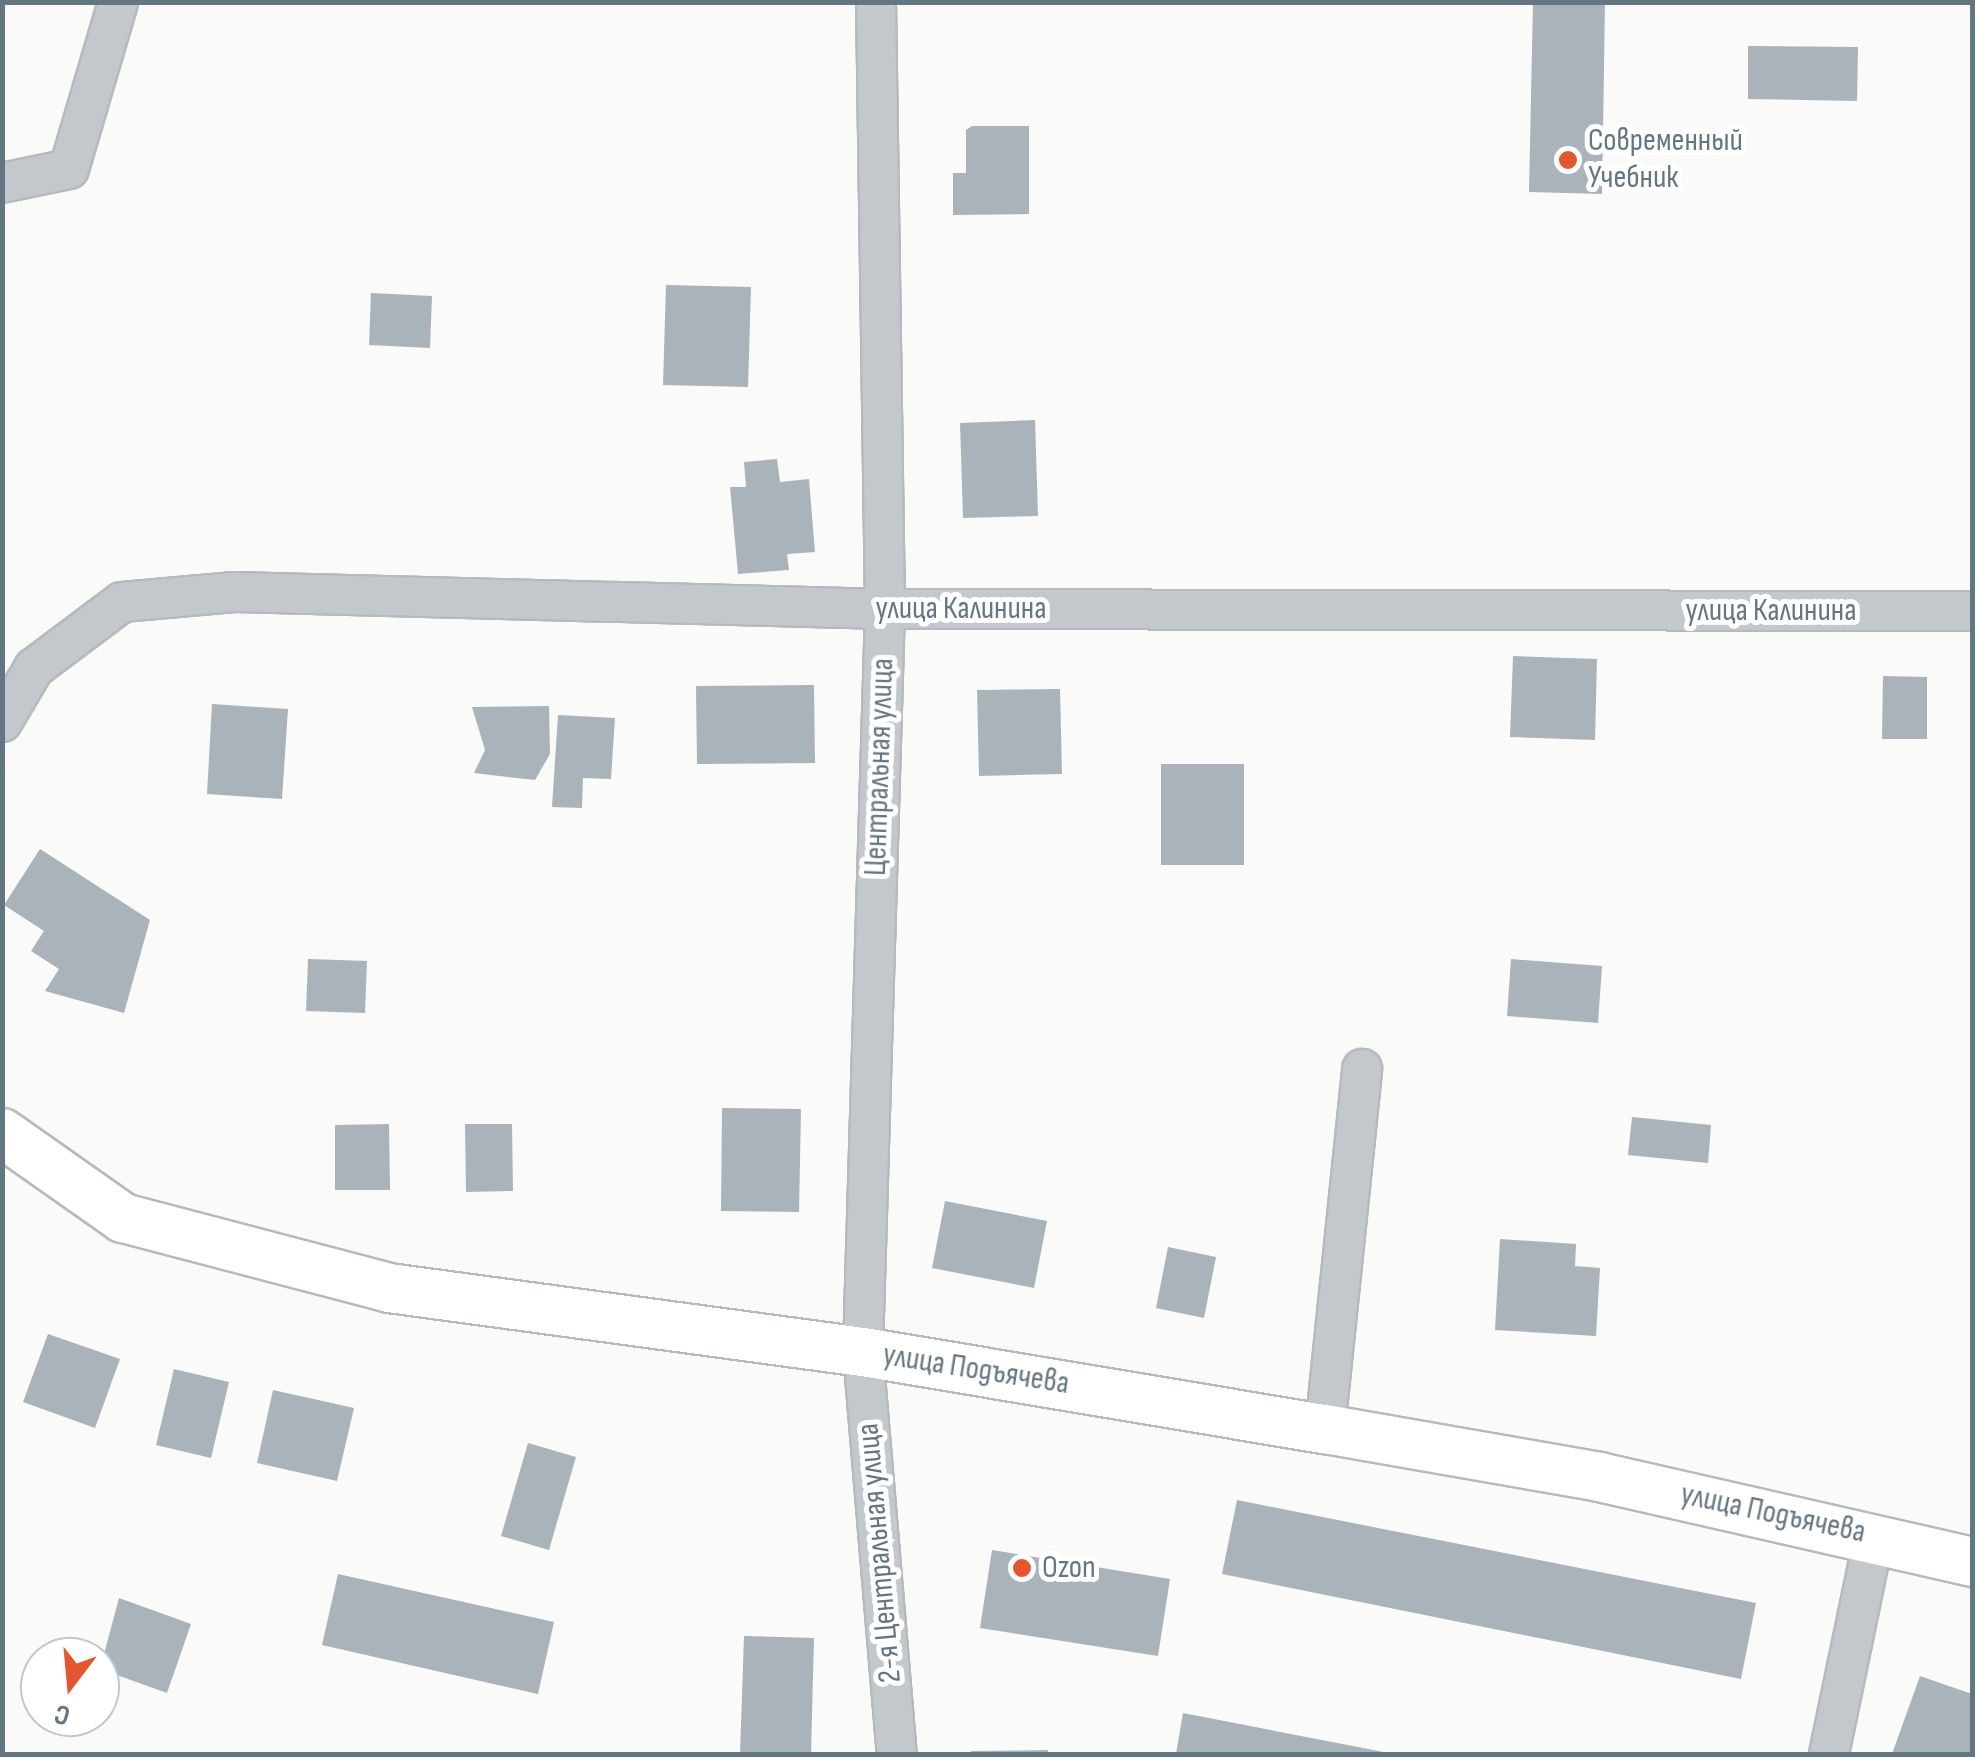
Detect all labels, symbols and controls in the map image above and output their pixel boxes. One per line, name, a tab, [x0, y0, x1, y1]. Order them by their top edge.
place label: Современный Учебник	[1588, 123, 1743, 198]
marker: Современный Учебник	[1557, 149, 1579, 171]
street label: улица Калинина	[875, 590, 1047, 628]
street label: улица Калинина	[1685, 592, 1857, 630]
street label: Центральная улица	[857, 658, 903, 876]
street label: улица Подъячева	[880, 1336, 1072, 1404]
street label: 2-я Центральная улица	[850, 1422, 910, 1684]
street label: улица Подъячева	[1677, 1476, 1869, 1552]
place label: Ozon	[1042, 1549, 1096, 1587]
marker: Ozon	[1011, 1557, 1033, 1579]
north arrow	[20, 1637, 120, 1737]
text: С	[51, 1697, 74, 1732]

